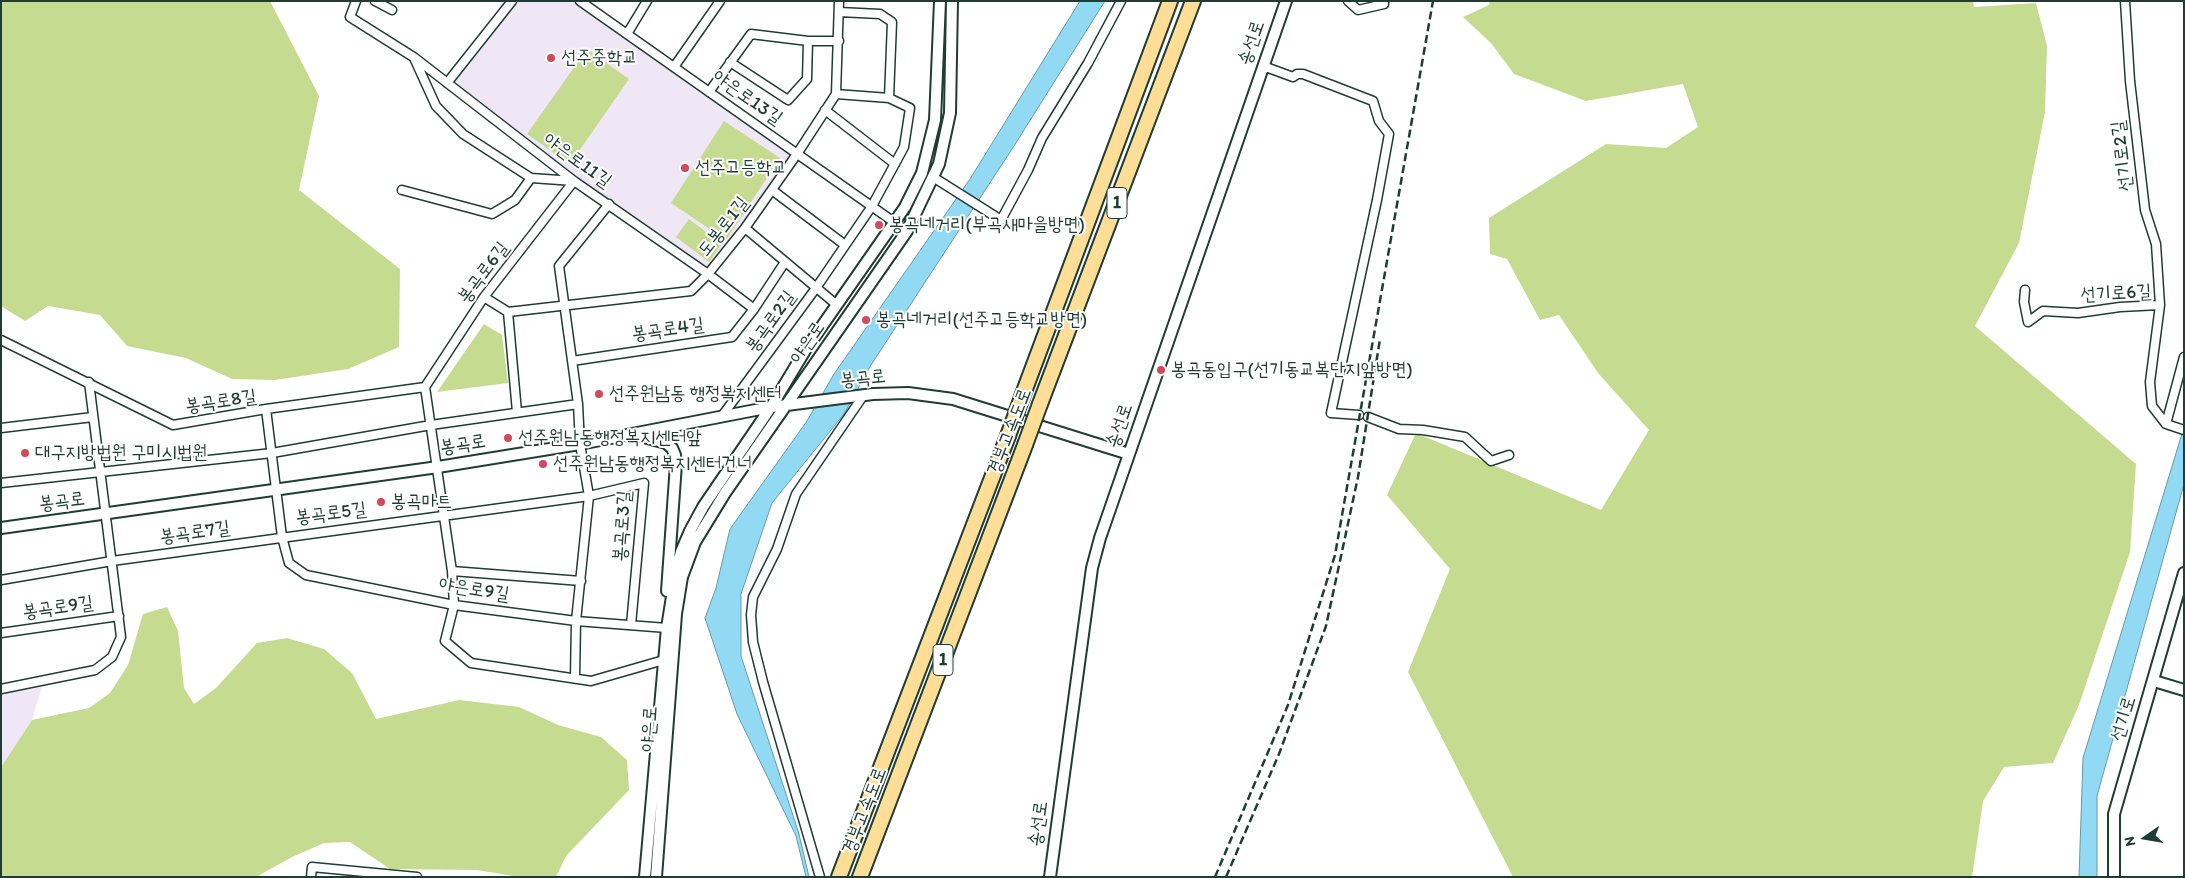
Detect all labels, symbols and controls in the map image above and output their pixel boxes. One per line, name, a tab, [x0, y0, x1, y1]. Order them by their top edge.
street label: 송선로	[1234, 18, 1270, 68]
place label: 선주중학교	[561, 47, 637, 69]
marker: 선주중학교	[545, 52, 557, 64]
street label: 야은로13길	[708, 66, 786, 130]
street label: 선기로2길	[2107, 119, 2139, 193]
street label: 야은로11길	[538, 129, 616, 193]
place label: 선주고등학교	[695, 157, 787, 179]
marker: 선주고등학교	[679, 162, 691, 174]
road number: 1	[1107, 188, 1127, 218]
street label: 도봉로1길	[693, 192, 755, 262]
place label: 봉곡네거리(부곡새마을방면)	[889, 214, 1085, 236]
marker: 봉곡네거리(부곡새마을방면)	[873, 219, 885, 231]
street label: 봉곡로6길	[453, 238, 515, 308]
street label: 선기로6길	[2080, 281, 2152, 307]
street label: 봉곡로2길	[741, 287, 801, 357]
place label: 봉곡네거리(선주고등학교방면)	[876, 309, 1087, 331]
street label: 봉곡로4길	[630, 314, 706, 346]
marker: 봉곡네거리(선주고등학교방면)	[860, 314, 872, 326]
street label: 야은로	[786, 318, 830, 368]
place label: 봉곡동입구(선기동교복단지앞방면)	[1171, 359, 1413, 381]
marker: 봉곡동입구(선기동교복단지앞방면)	[1155, 364, 1167, 376]
street label: 봉곡로	[839, 365, 887, 393]
place label: 선주원남동 행정복지센터	[609, 383, 781, 405]
street label: 경부고속도로	[983, 385, 1037, 479]
street label: 봉곡로8길	[184, 386, 258, 418]
marker: 선주원남동 행정복지센터	[593, 388, 605, 400]
street label: 송선로	[1102, 401, 1138, 451]
place label: 선주원남동행정복지센터앞	[518, 427, 701, 449]
street label: 봉곡로	[439, 430, 487, 460]
marker: 선주원남동행정복지센터앞	[502, 432, 514, 444]
place label: 대구지방법원 구미시법원	[35, 442, 207, 464]
marker: 대구지방법원 구미시법원	[19, 447, 31, 459]
place label: 선주원남동행정복지센터건너	[553, 453, 752, 475]
marker: 선주원남동행정복지센터건너	[537, 458, 549, 470]
street label: 봉곡로	[38, 488, 86, 516]
street label: 봉곡로3길	[609, 490, 637, 562]
place label: 봉곡마트	[391, 491, 452, 513]
marker: 봉곡마트	[375, 496, 387, 508]
street label: 봉곡로5길	[294, 498, 368, 530]
street label: 봉곡로7길	[158, 517, 232, 549]
street label: 야은로9길	[437, 573, 511, 607]
street label: 봉곡로9길	[21, 592, 95, 624]
road number: 1	[933, 644, 953, 676]
street label: 선기로	[2106, 694, 2142, 744]
street label: 야은로	[637, 705, 663, 753]
street label: 경부고속도로	[838, 764, 892, 858]
street label: 송선로	[1025, 800, 1053, 848]
north arrow	[2120, 813, 2170, 863]
text: N	[2121, 835, 2139, 848]

